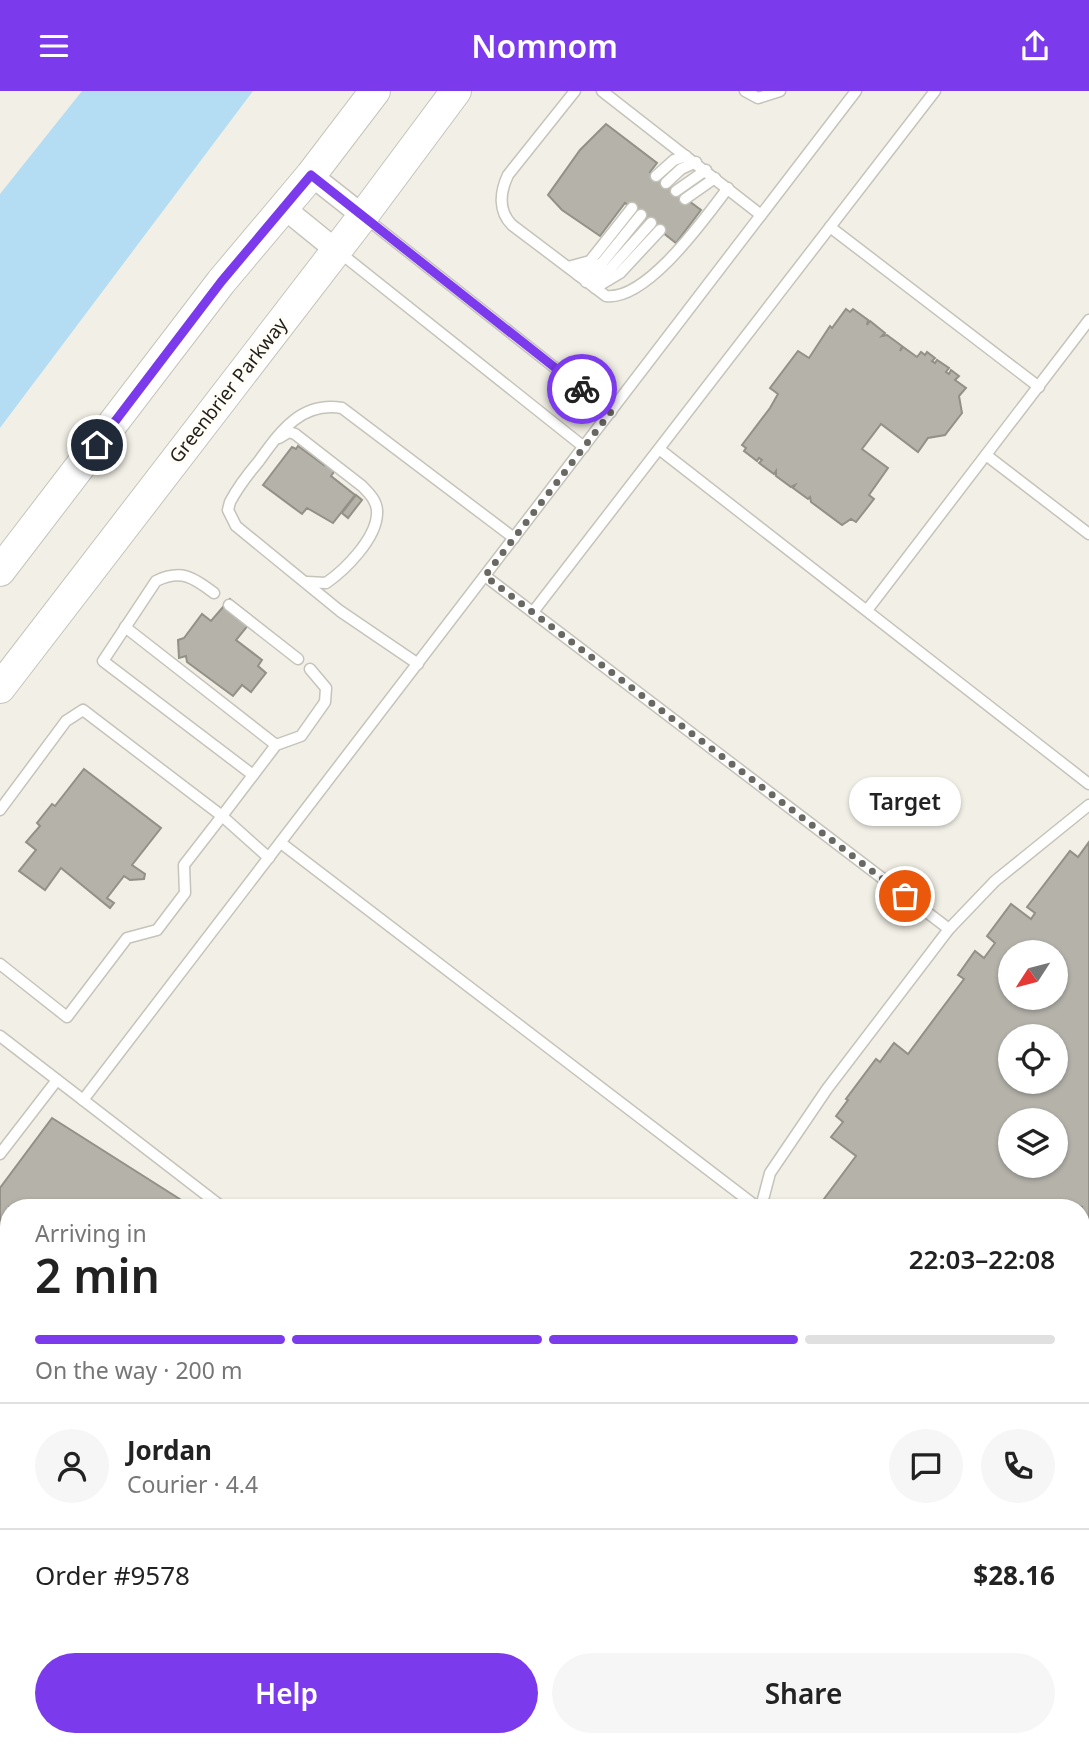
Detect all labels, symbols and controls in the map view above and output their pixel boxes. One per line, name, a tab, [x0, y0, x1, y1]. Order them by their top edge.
text: Nomnom	[471, 24, 618, 67]
icon: menu	[35, 27, 73, 65]
icon: share	[1016, 27, 1054, 65]
street label: Greenbrier Parkway	[163, 312, 293, 468]
courier	[547, 354, 617, 424]
icon: bike	[563, 370, 601, 408]
pin	[67, 415, 127, 475]
icon: home	[78, 426, 116, 464]
callout: Target	[849, 777, 961, 826]
text: Target	[869, 785, 941, 817]
pin	[875, 866, 935, 926]
icon: bag	[886, 877, 924, 915]
north arrow	[998, 940, 1068, 1010]
map controls	[998, 940, 1068, 1178]
button: locate	[998, 1024, 1068, 1094]
button: layers	[998, 1108, 1068, 1178]
text: Arriving in	[35, 1217, 147, 1249]
text: 22:03–22:08	[909, 1241, 1055, 1277]
text: 2 min	[35, 1244, 160, 1306]
text: On the way · 200 m	[35, 1354, 242, 1386]
button: person	[35, 1429, 109, 1503]
button: chat	[889, 1429, 963, 1503]
button: phone	[981, 1429, 1055, 1503]
text: Jordan	[127, 1432, 212, 1468]
text: Courier · 4.4	[127, 1468, 258, 1500]
text: Order #9578	[35, 1557, 190, 1593]
text: $28.16	[973, 1557, 1055, 1593]
button: Help	[35, 1653, 538, 1733]
button: Share	[552, 1653, 1055, 1733]

